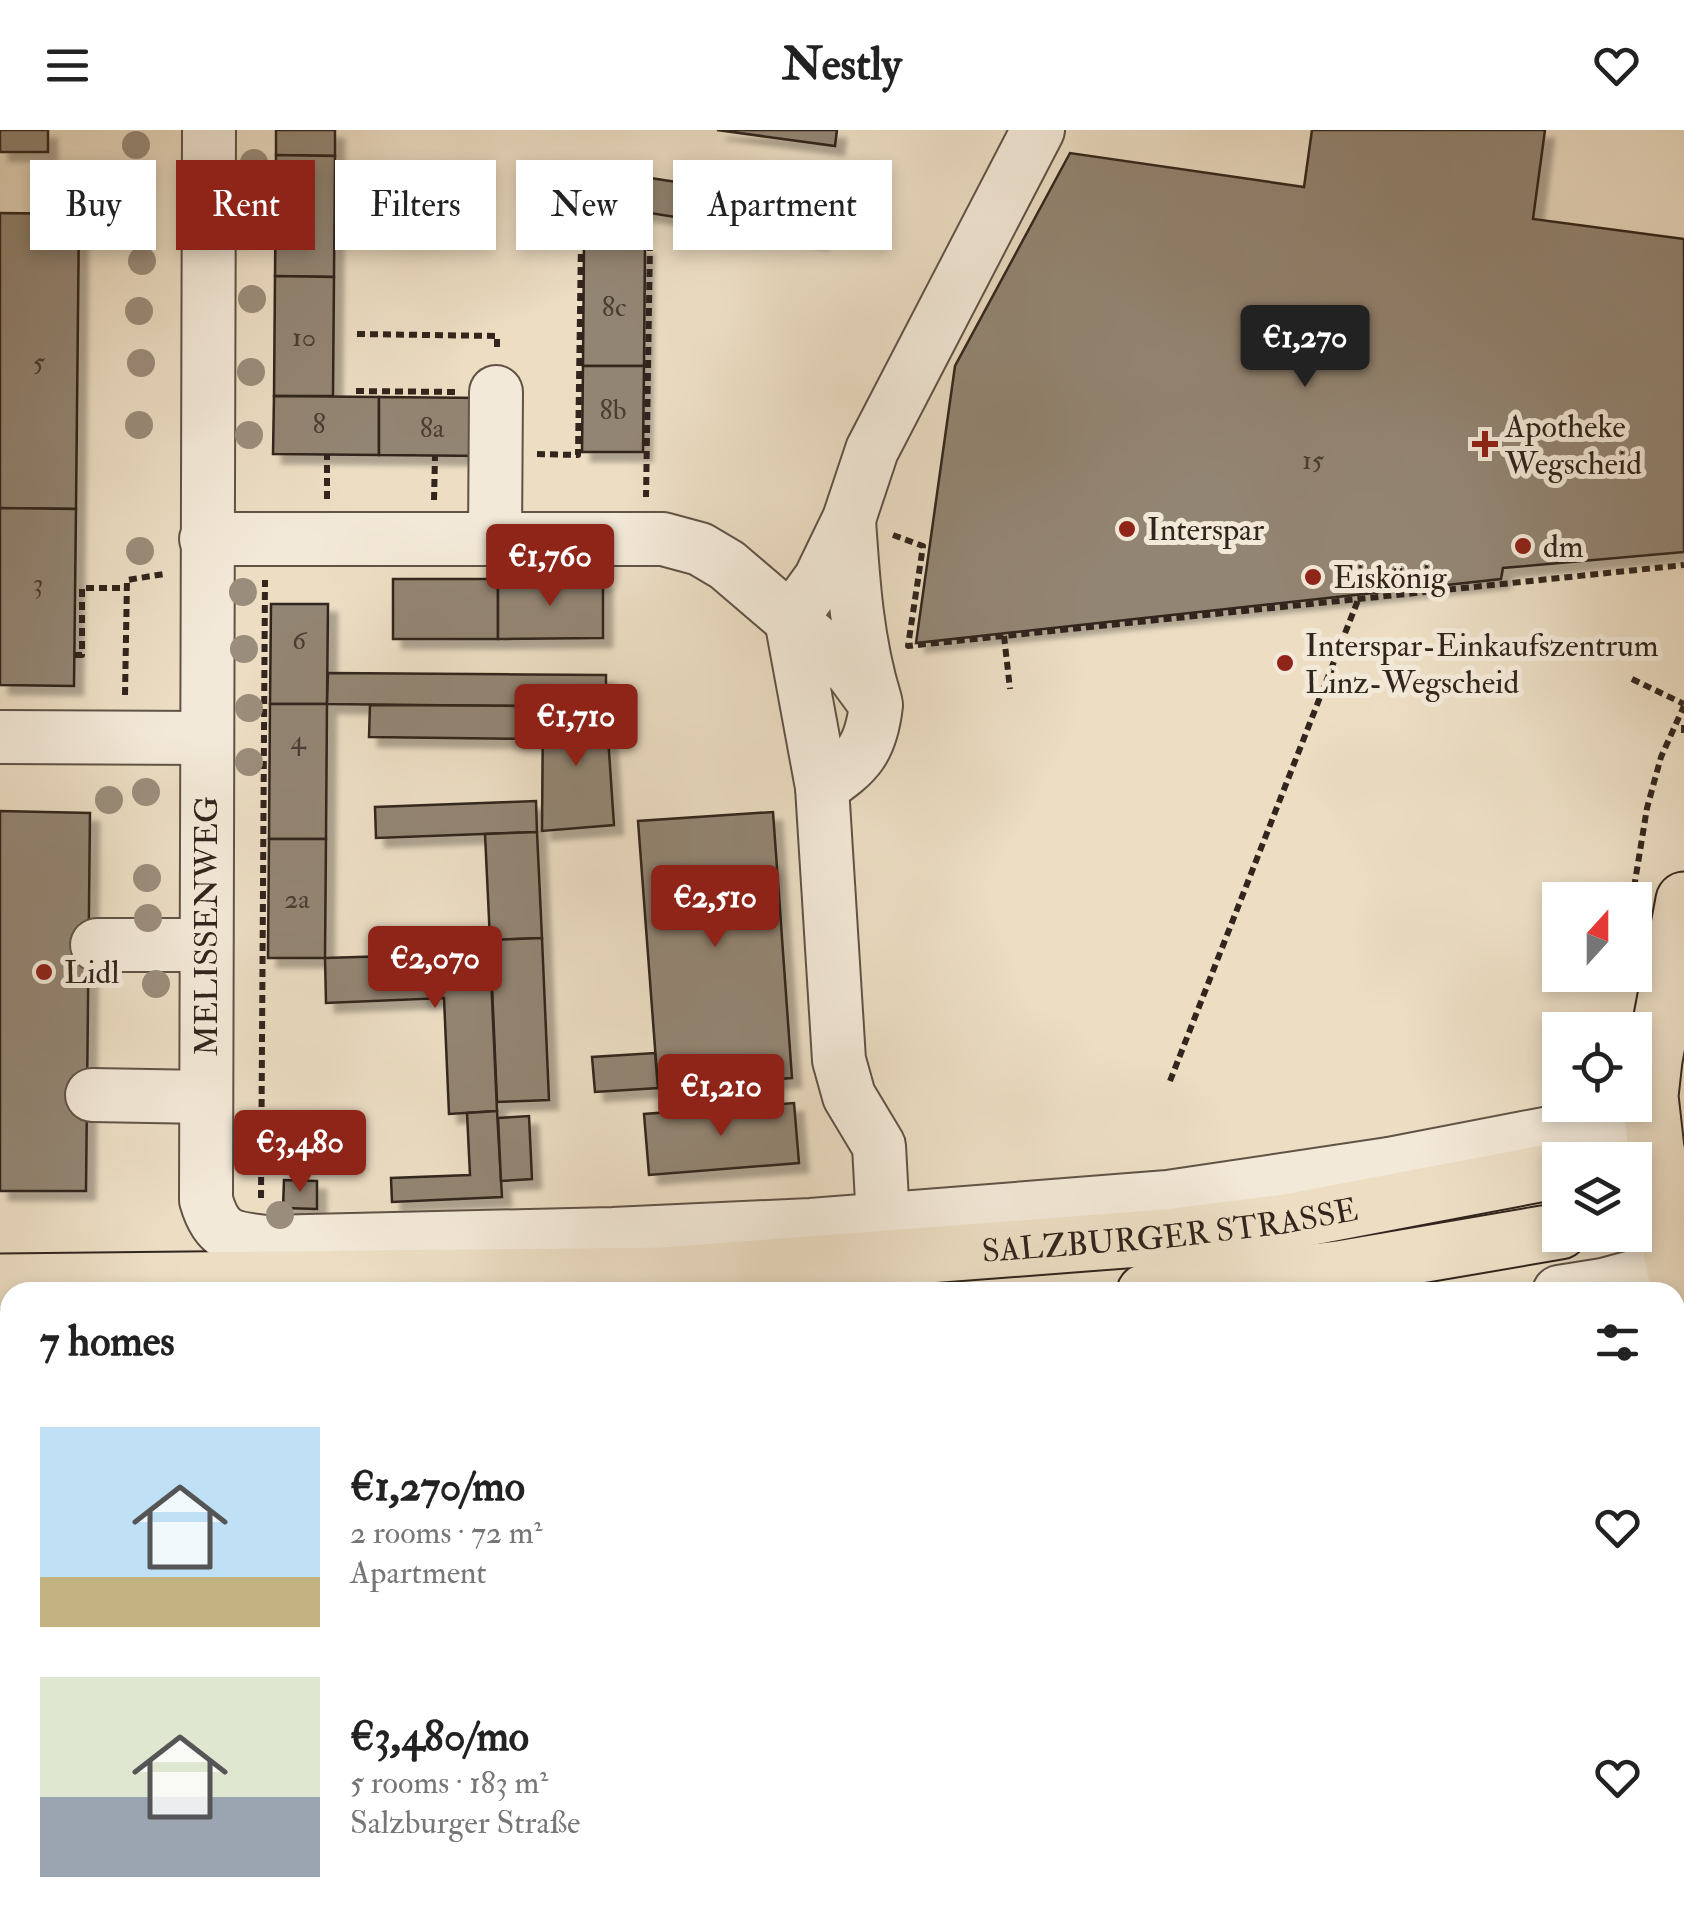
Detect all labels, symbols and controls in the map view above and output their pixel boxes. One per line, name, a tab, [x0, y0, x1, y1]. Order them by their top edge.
text: Nestly	[782, 37, 902, 93]
icon: menu	[40, 38, 95, 93]
icon: heart	[1589, 38, 1644, 93]
chip: Buy	[30, 160, 156, 250]
chip: Rent	[176, 160, 315, 250]
chip: Filters	[335, 160, 496, 250]
chip: New	[516, 160, 653, 250]
chip: Apartment	[673, 160, 892, 250]
house number: 8c	[602, 290, 626, 325]
pin: €1,270	[1224, 305, 1386, 390]
text: €1,270	[1263, 317, 1347, 357]
house number: 10	[292, 320, 316, 355]
house number: 5	[33, 345, 46, 380]
house number: 8b	[600, 393, 626, 428]
house number: 8	[312, 407, 326, 442]
place label: Apotheke Wegscheid	[1504, 407, 1642, 484]
house number: 8a	[420, 411, 445, 446]
marker: Apotheke Wegscheid	[1474, 433, 1496, 455]
house number: 15	[1302, 443, 1325, 478]
place label: Interspar	[1147, 510, 1264, 550]
marker: Interspar	[1116, 518, 1138, 540]
pin: €1,760	[469, 524, 631, 609]
place label: dm	[1543, 527, 1584, 567]
marker: dm	[1512, 535, 1534, 557]
text: €1,760	[508, 536, 592, 576]
place label: Eiskönig	[1333, 558, 1448, 598]
house number: 3	[33, 566, 43, 601]
marker: Eiskönig	[1302, 566, 1324, 588]
house number: 6	[292, 623, 308, 658]
place label: Interspar-Einkaufszentrum Linz-Wegscheid	[1305, 626, 1659, 703]
marker: Interspar-Einkaufszentrum Linz-Wegscheid	[1274, 652, 1296, 674]
pin: €1,710	[495, 684, 657, 769]
text: €1,710	[537, 696, 615, 736]
house number: 4	[290, 723, 307, 758]
street label: MELISSENWEG	[187, 796, 227, 1056]
pin: €2,510	[634, 865, 796, 950]
text: €2,510	[673, 877, 757, 917]
house number: 2a	[284, 882, 310, 917]
north arrow	[1542, 882, 1652, 992]
map controls	[1542, 882, 1652, 1252]
pin: €2,070	[354, 926, 516, 1011]
text: €2,070	[390, 938, 480, 978]
place label: Lidl	[64, 953, 120, 993]
marker: Lidl	[33, 961, 55, 983]
button: locate	[1542, 1012, 1652, 1122]
pin: €1,210	[640, 1054, 802, 1139]
text: €1,210	[680, 1066, 762, 1106]
pin: €3,480	[219, 1110, 381, 1195]
text: €3,480	[256, 1122, 344, 1162]
button: layers	[1542, 1142, 1652, 1252]
street label: SALZBURGER STRASSE	[981, 1190, 1361, 1272]
icon: filters	[1590, 1315, 1645, 1370]
text: 7 homes	[40, 1316, 175, 1368]
text: €1,270/mo	[350, 1461, 525, 1513]
icon: home	[120, 1467, 240, 1587]
icon: heart	[1590, 1500, 1645, 1555]
text: 2 rooms · 72 m²	[350, 1513, 543, 1553]
text: Apartment	[350, 1553, 487, 1593]
text: €3,480/mo	[350, 1711, 529, 1763]
icon: home	[120, 1717, 240, 1837]
icon: heart	[1590, 1750, 1645, 1805]
text: 5 rooms · 183 m²	[350, 1763, 548, 1803]
text: Salzburger Straße	[350, 1803, 580, 1843]

